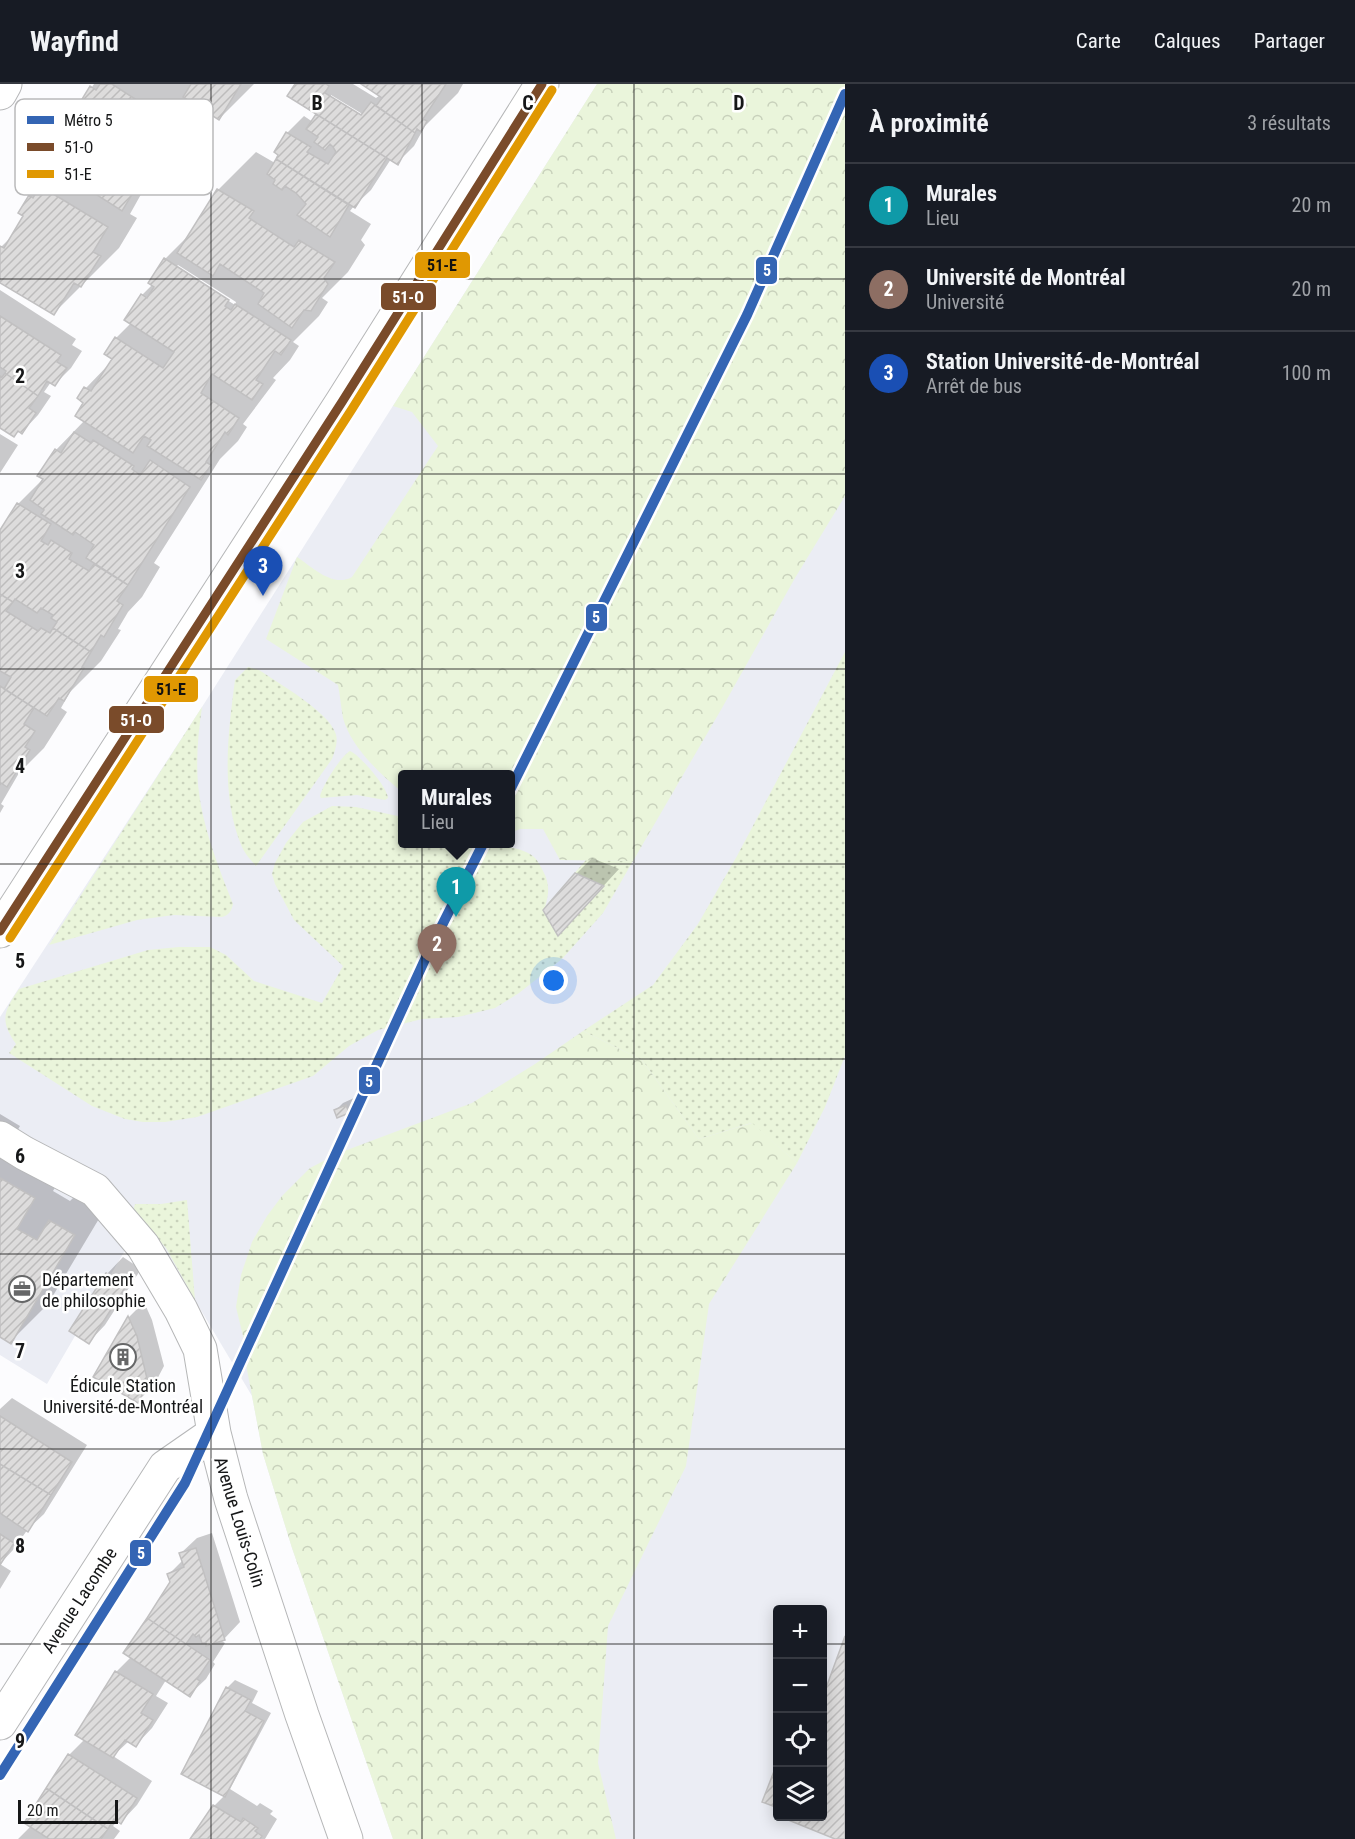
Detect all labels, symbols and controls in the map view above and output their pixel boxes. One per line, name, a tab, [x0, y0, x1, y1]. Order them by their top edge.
text: Wayfind	[30, 25, 119, 58]
text: Carte	[1076, 29, 1121, 53]
text: Calques	[1154, 29, 1221, 53]
text: Partager	[1254, 29, 1325, 53]
text: B	[311, 91, 323, 115]
text: C	[522, 91, 534, 115]
text: D	[733, 91, 745, 115]
legend	[15, 99, 213, 195]
text: À proximité	[869, 108, 989, 138]
text: Métro 5	[64, 111, 113, 130]
text: 3 résultats	[1247, 111, 1331, 135]
text: 51-O	[64, 138, 93, 157]
text: 51-E	[64, 165, 92, 184]
text: Murales	[926, 181, 997, 206]
text: 1	[883, 193, 894, 217]
text: 20 m	[1292, 193, 1331, 217]
text: Lieu	[926, 206, 959, 230]
line badge: 51-E	[414, 251, 471, 279]
text: 51-E	[427, 256, 457, 275]
line badge: 5	[755, 256, 778, 285]
text: 5	[763, 261, 771, 280]
text: Université de Montréal	[926, 265, 1126, 290]
text: 2	[883, 277, 894, 301]
text: 20 m	[1292, 277, 1331, 301]
line badge: 51-O	[380, 282, 437, 311]
text: 51-O	[392, 288, 424, 307]
text: Université	[926, 290, 1004, 314]
text: Station Université-de-Montréal	[926, 349, 1199, 374]
text: 3	[883, 361, 894, 385]
text: 100 m	[1282, 361, 1331, 385]
text: 2	[15, 364, 25, 388]
text: Arrêt de bus	[926, 374, 1022, 398]
pin: 3	[244, 546, 282, 596]
text: 3	[15, 559, 25, 583]
line badge: 5	[585, 603, 608, 632]
text: 5	[592, 608, 600, 627]
line badge: 51-E	[143, 675, 199, 703]
text: 51-E	[156, 680, 186, 699]
line badge: 51-O	[108, 705, 165, 734]
text: 51-O	[120, 711, 152, 730]
text: 4	[15, 754, 25, 778]
popup	[398, 770, 515, 848]
text: Murales	[421, 785, 492, 810]
text: Lieu	[421, 810, 454, 834]
pin: 1	[436, 868, 476, 917]
pin: 2	[418, 924, 456, 974]
text: 5	[15, 949, 25, 973]
your location	[539, 966, 568, 995]
line badge: 5	[358, 1066, 381, 1095]
text: 5	[365, 1072, 373, 1091]
text: 6	[15, 1144, 25, 1168]
place label: Département de philosophie	[42, 1269, 146, 1311]
office icon: Département de philosophie	[7, 1274, 37, 1304]
text: 7	[15, 1339, 25, 1363]
building icon: Édicule Station Université-de-Montréal	[108, 1342, 138, 1372]
place label: Édicule Station Université-de-Montréal	[43, 1375, 203, 1417]
street label: Avenue Louis-Colin	[210, 1454, 270, 1590]
text: 8	[15, 1534, 25, 1558]
line badge: 5	[129, 1539, 152, 1567]
street label: Avenue Lacombe	[37, 1543, 121, 1657]
text: 5	[137, 1544, 145, 1563]
map controls	[773, 1605, 827, 1821]
button: +	[773, 1605, 827, 1659]
button: −	[773, 1659, 827, 1713]
button: locate	[773, 1713, 827, 1767]
text: 9	[15, 1729, 25, 1753]
button: layers	[773, 1767, 827, 1821]
scale bar	[18, 1797, 118, 1824]
text: 20 m	[27, 1801, 59, 1820]

